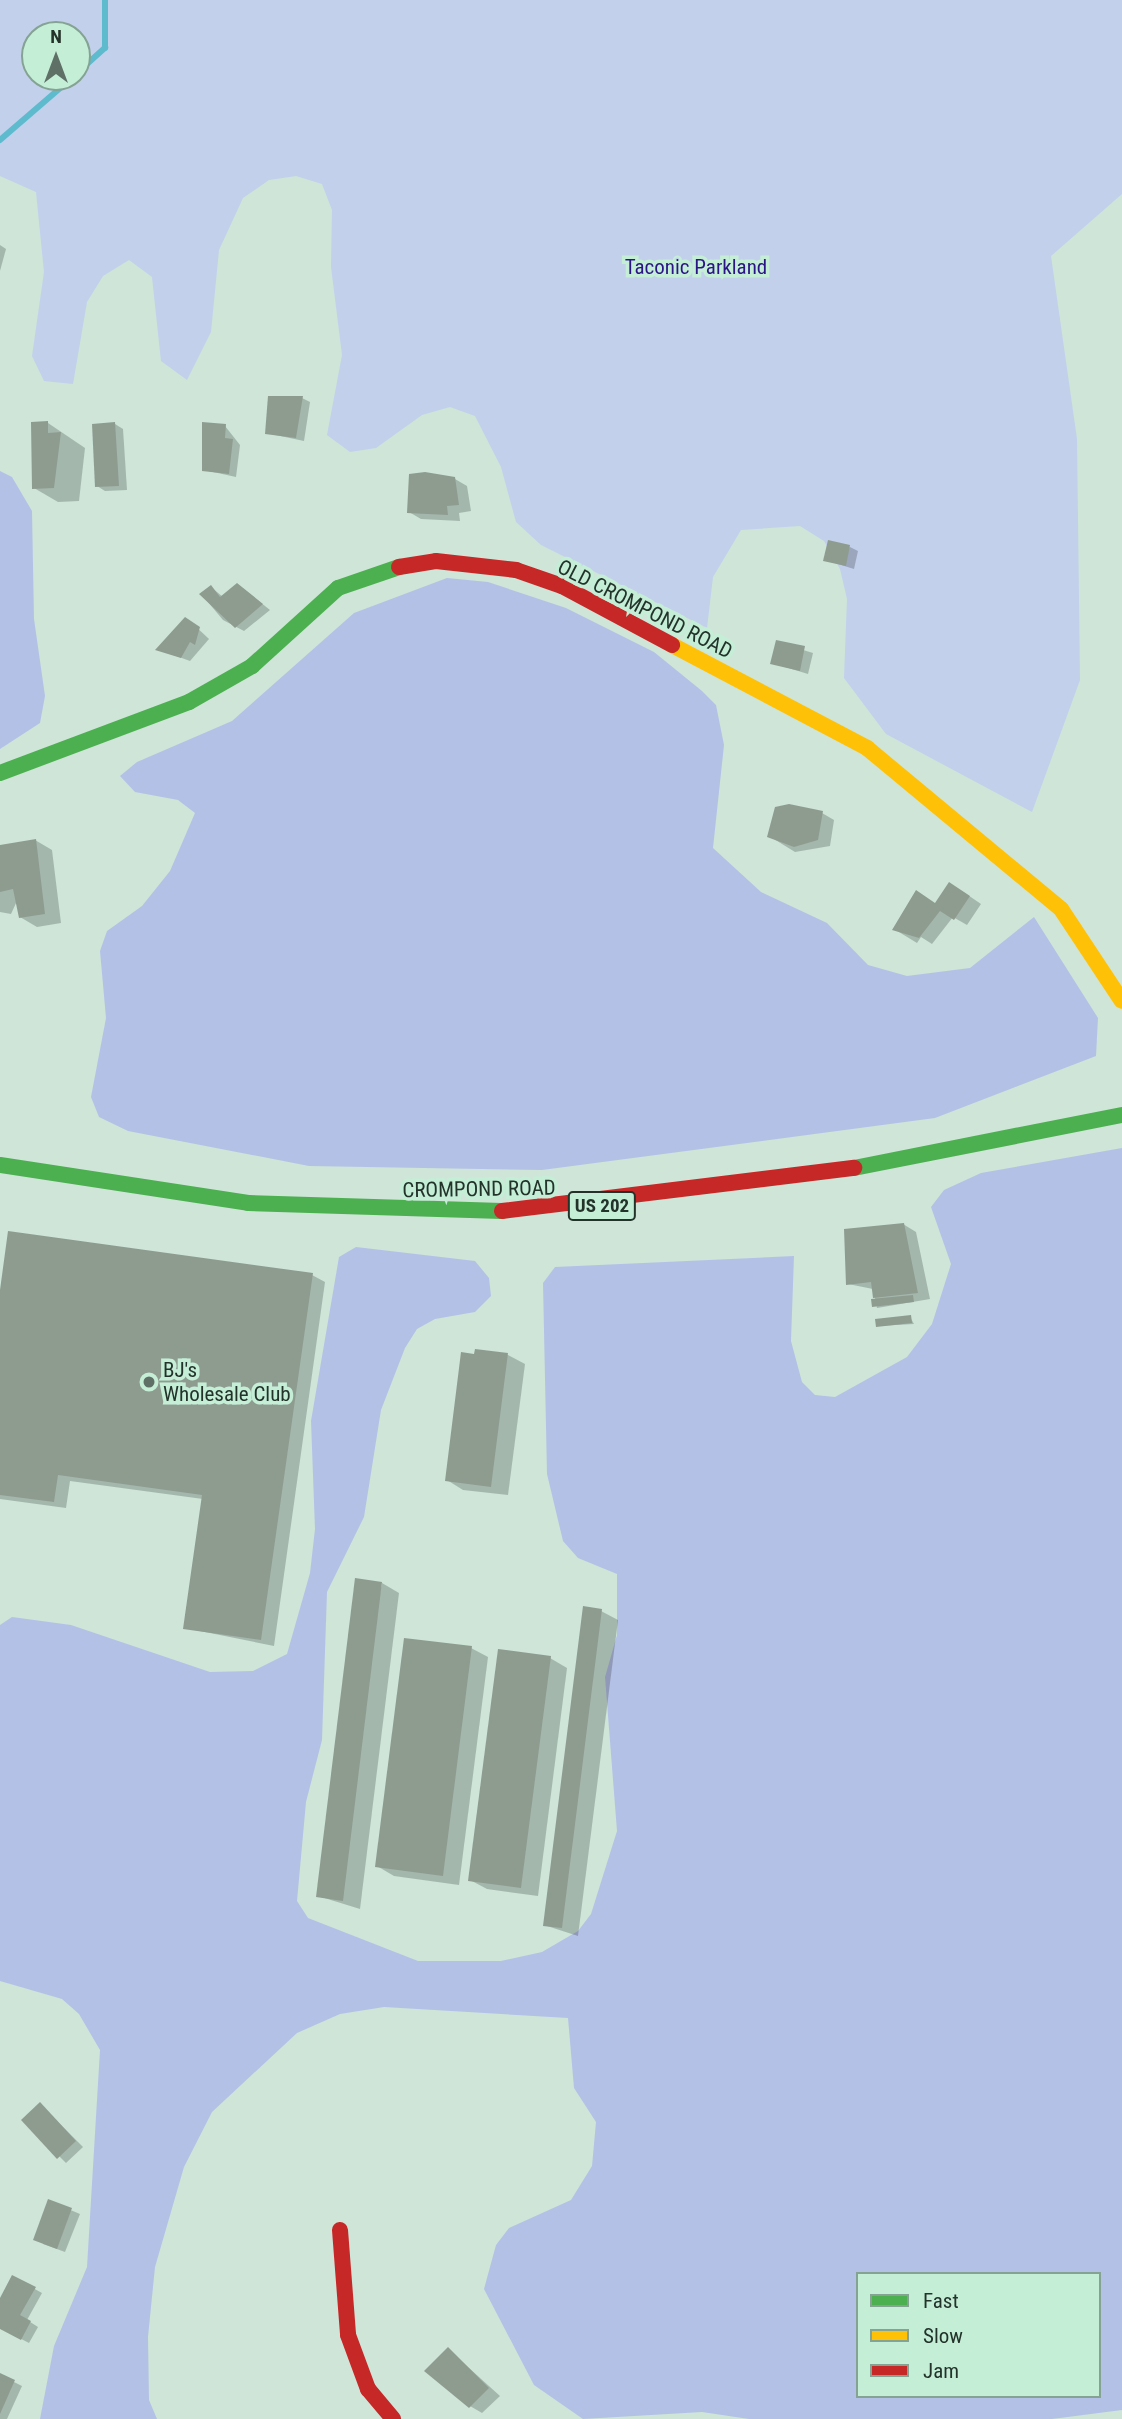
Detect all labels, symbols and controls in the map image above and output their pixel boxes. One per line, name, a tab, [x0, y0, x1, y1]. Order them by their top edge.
north arrow	[21, 21, 91, 91]
text: N	[50, 25, 62, 48]
park label: Taconic Parkland	[625, 254, 767, 280]
street label: OLD CROMPOND ROAD	[553, 554, 737, 664]
street label: CROMPOND ROAD	[402, 1175, 556, 1203]
road number: US 202	[567, 1190, 637, 1222]
place label: BJ's Wholesale Club	[163, 1357, 291, 1407]
marker: BJ's Wholesale Club	[141, 1374, 157, 1390]
legend	[856, 2272, 1101, 2398]
text: Fast	[923, 2289, 959, 2313]
text: Slow	[923, 2324, 963, 2348]
text: Jam	[923, 2359, 959, 2383]

